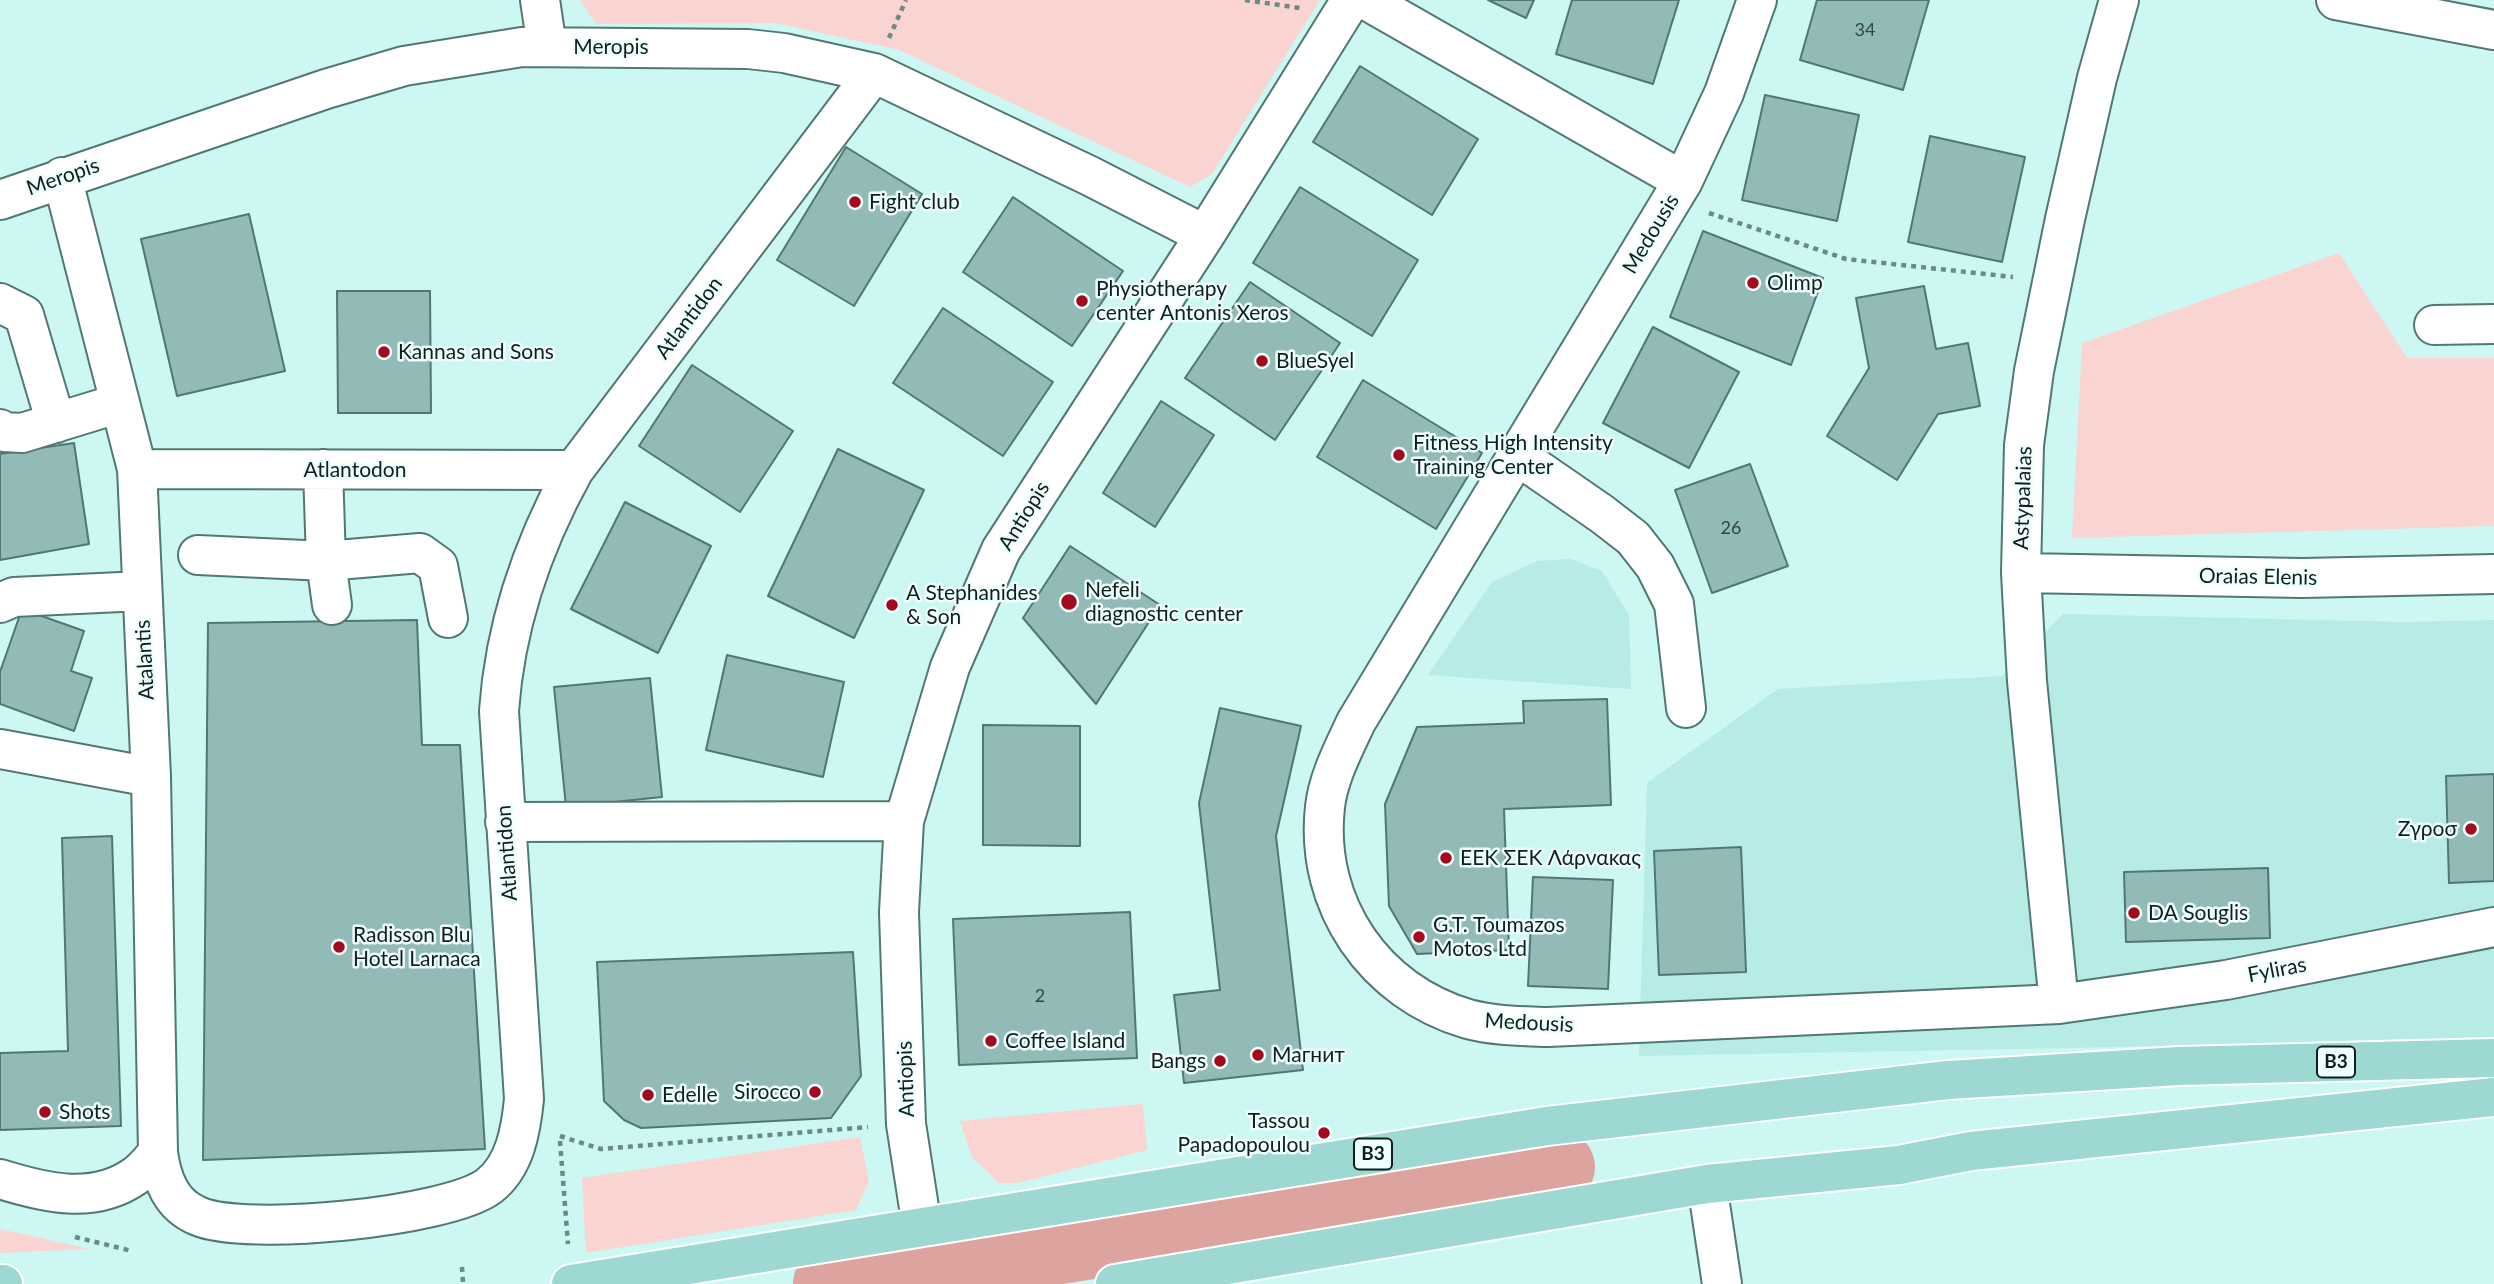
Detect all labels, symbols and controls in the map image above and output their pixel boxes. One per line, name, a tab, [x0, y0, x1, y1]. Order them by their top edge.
house number: 34	[1855, 19, 1875, 41]
street label: Meropis	[573, 34, 649, 60]
street label: Meropis	[23, 153, 103, 201]
place label: Fight club	[869, 189, 960, 215]
street label: Medousis	[1617, 189, 1685, 279]
marker: Fight club	[847, 194, 863, 210]
place label: Olimp	[1767, 270, 1823, 296]
street label: Atlantidon	[650, 272, 728, 364]
marker: Olimp	[1745, 275, 1761, 291]
place label: Physiotherapy center Antonis Xeros	[1096, 276, 1289, 326]
marker: Physiotherapy center Antonis Xeros	[1074, 293, 1090, 309]
place label: Kannas and Sons	[398, 339, 554, 365]
marker: Kannas and Sons	[376, 344, 392, 360]
place label: BlueSyel	[1276, 348, 1354, 374]
marker: BlueSyel	[1254, 353, 1270, 369]
place label: Fitness High Intensity Training Center	[1413, 430, 1613, 480]
street label: Astypalaias	[2009, 446, 2037, 550]
marker: Fitness High Intensity Training Center	[1391, 447, 1407, 463]
street label: Atlantodon	[304, 457, 406, 483]
street label: Antiopis	[993, 477, 1055, 555]
house number: 26	[1721, 517, 1741, 539]
street label: Oraias Elenis	[2199, 563, 2317, 591]
place label: Nefeli diagnostic center	[1085, 577, 1243, 627]
place label: A Stephanides & Son	[906, 580, 1038, 630]
marker: Nefeli diagnostic center	[1059, 592, 1079, 612]
marker: A Stephanides & Son	[884, 597, 900, 613]
street label: Atalantis	[130, 619, 160, 701]
street label: Atlantidon	[491, 804, 523, 902]
place label: Ζγροσ	[2398, 816, 2457, 842]
marker: Ζγροσ	[2463, 821, 2479, 837]
place label: ΕΕΚ ΣΕΚ Λάρνακας	[1460, 845, 1641, 871]
marker: ΕΕΚ ΣΕΚ Λάρνακας	[1438, 850, 1454, 866]
place label: DA Souglis	[2148, 900, 2248, 926]
marker: DA Souglis	[2126, 905, 2142, 921]
place label: G.T. Toumazos Motos Ltd	[1433, 912, 1565, 962]
place label: Radisson Blu Hotel Larnaca	[353, 922, 481, 972]
marker: G.T. Toumazos Motos Ltd	[1411, 929, 1427, 945]
marker: Radisson Blu Hotel Larnaca	[331, 939, 347, 955]
street label: Fyliras	[2245, 952, 2309, 988]
house number: 2	[1035, 985, 1045, 1007]
street label: Medousis	[1484, 1008, 1574, 1038]
place label: Coffee Island	[1005, 1028, 1125, 1054]
marker: Coffee Island	[983, 1033, 999, 1049]
street label: Antiopis	[892, 1040, 920, 1118]
place label: Магнит	[1272, 1042, 1345, 1068]
road number: B3	[2317, 1046, 2355, 1078]
marker: Магнит	[1250, 1047, 1266, 1063]
place label: Bangs	[1150, 1048, 1206, 1074]
marker: Bangs	[1212, 1053, 1228, 1069]
place label: Sirocco	[734, 1079, 801, 1105]
place label: Edelle	[662, 1082, 718, 1108]
marker: Sirocco	[807, 1084, 823, 1100]
marker: Edelle	[640, 1087, 656, 1103]
place label: Shots	[59, 1099, 110, 1125]
marker: Shots	[37, 1104, 53, 1120]
place label: Tassou Papadopoulou	[1177, 1108, 1310, 1158]
marker: Tassou Papadopoulou	[1316, 1125, 1332, 1141]
road number: B3	[1354, 1138, 1392, 1170]

